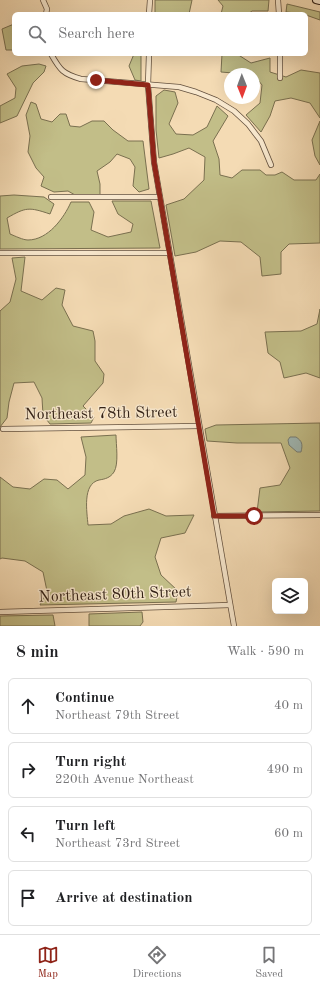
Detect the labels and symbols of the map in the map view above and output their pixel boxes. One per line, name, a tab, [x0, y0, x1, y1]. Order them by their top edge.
north arrow	[224, 68, 260, 104]
route end	[87, 71, 105, 89]
street label: Northeast 78th Street	[24, 405, 178, 423]
route start	[245, 507, 263, 525]
street label: Northeast 80th Street	[38, 584, 192, 606]

